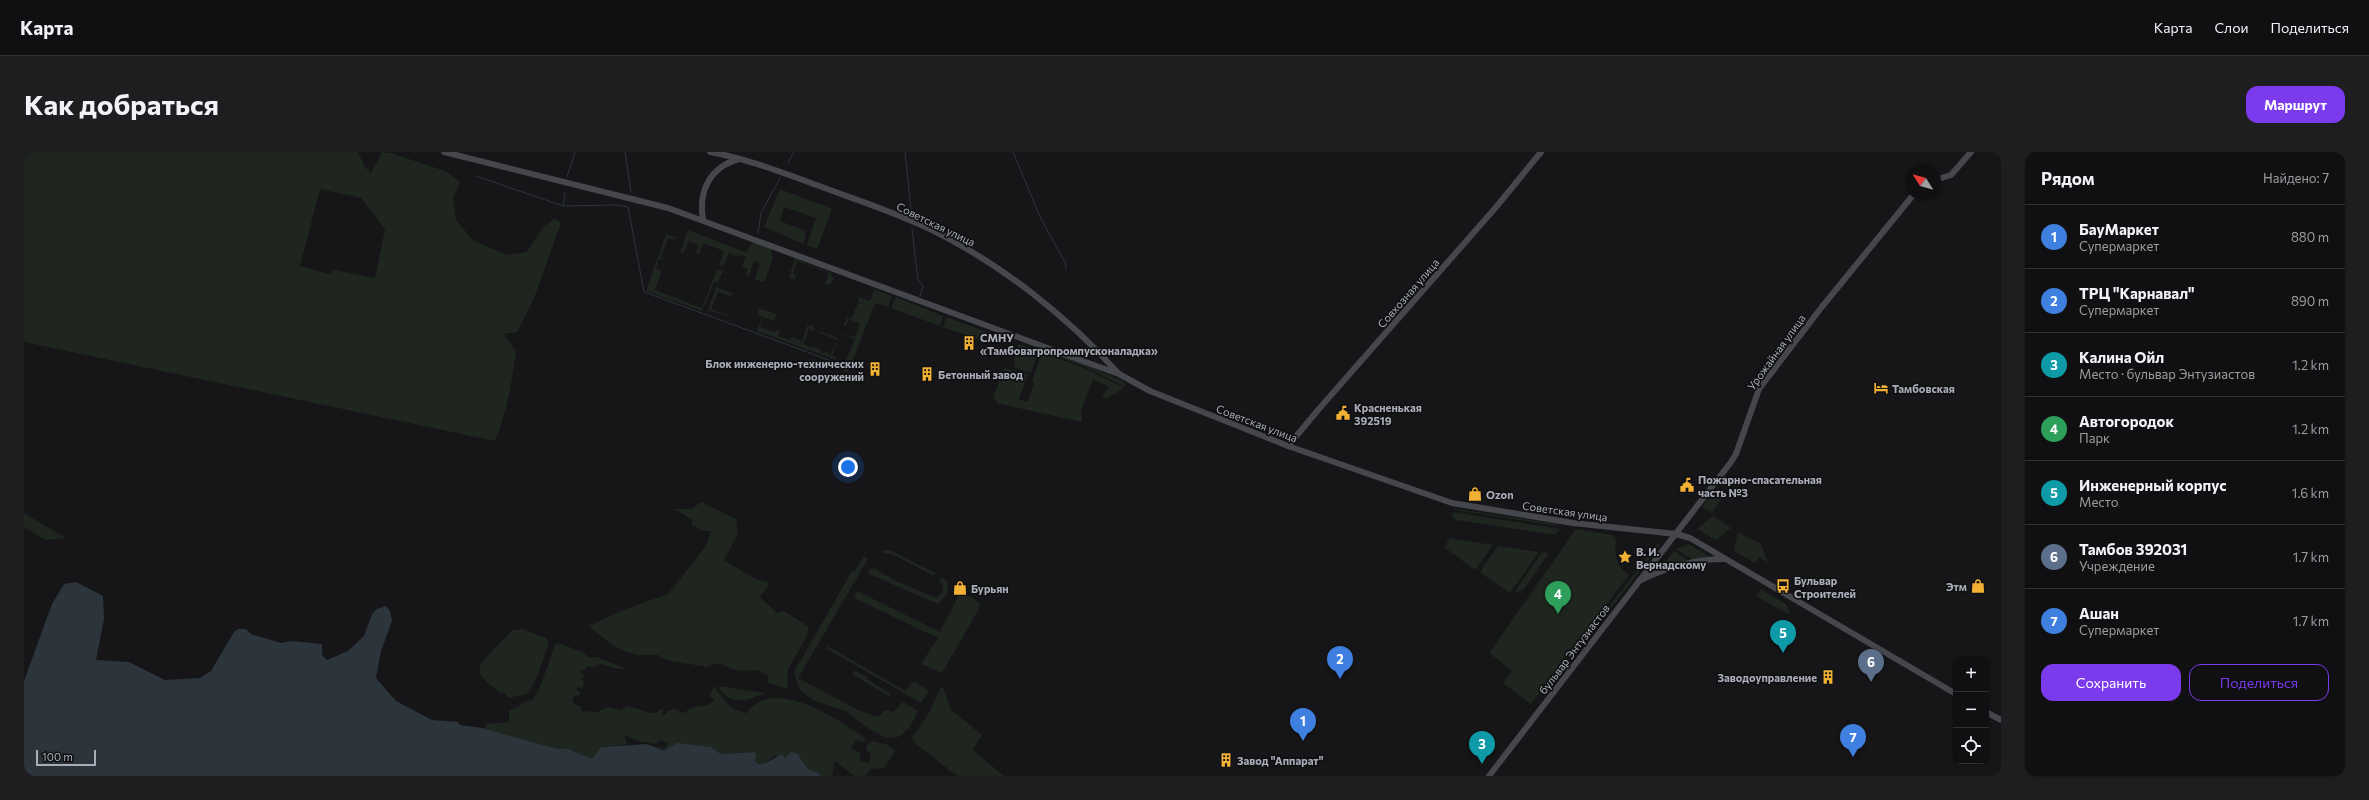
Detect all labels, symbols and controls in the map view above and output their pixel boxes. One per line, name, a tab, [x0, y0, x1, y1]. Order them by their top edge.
text: Карта	[20, 16, 73, 39]
text: Карта	[2154, 19, 2192, 36]
text: Слои	[2214, 19, 2249, 36]
text: Поделиться	[2271, 19, 2349, 36]
button: Маршрут	[2246, 86, 2345, 123]
text: Как добраться	[24, 87, 219, 121]
north arrow	[1905, 164, 1941, 200]
text: Рядом	[2041, 168, 2095, 189]
text: Найдено: 7	[2263, 170, 2329, 186]
street label: Советская улица	[895, 199, 977, 249]
text: БауМаркет	[2079, 220, 2159, 238]
text: 1	[2051, 229, 2057, 245]
text: 880 m	[2291, 229, 2329, 245]
text: Супермаркет	[2079, 238, 2159, 254]
street label: Совхозная улица	[1374, 256, 1442, 330]
text: ТРЦ "Карнавал"	[2079, 284, 2195, 302]
text: 2	[2050, 293, 2058, 309]
text: 890 m	[2291, 293, 2329, 309]
text: Супермаркет	[2079, 302, 2159, 318]
street label: Урожайная улица	[1744, 312, 1808, 392]
place label: СМНУ «Тамбовагропромпусконаладка»	[980, 331, 1158, 357]
building icon: СМНУ «Тамбовагропромпусконаладка»	[961, 335, 977, 351]
text: Калина Ойл	[2079, 348, 2164, 366]
place label: Блок инженерно-технических сооружений	[705, 357, 865, 383]
text: 3	[2050, 357, 2058, 373]
text: 1.2 km	[2292, 357, 2329, 373]
building icon: Блок инженерно-технических сооружений	[867, 361, 883, 377]
building icon: Бетонный завод	[919, 366, 935, 382]
text: Место · бульвар Энтузиастов	[2079, 366, 2255, 382]
place label: Бетонный завод	[938, 368, 1023, 381]
hotel icon: Тамбовская	[1873, 380, 1889, 396]
place label: Тамбовская	[1892, 382, 1955, 395]
place label: Красненькая 392519	[1354, 401, 1422, 427]
street label: Советская улица	[1215, 402, 1299, 444]
public building icon: Красненькая 392519	[1335, 405, 1351, 421]
text: Автогородок	[2079, 412, 2174, 430]
text: 4	[2050, 421, 2058, 437]
text: 1.2 km	[2292, 421, 2329, 437]
text: Парк	[2079, 430, 2110, 446]
your location	[838, 457, 858, 477]
place label: Пожарно-спасательная часть №3	[1698, 473, 1822, 499]
text: Инженерный корпус	[2079, 476, 2226, 494]
public building icon: Пожарно-спасательная часть №3	[1679, 477, 1695, 493]
text: 5	[2050, 485, 2058, 501]
text: 1.6 km	[2292, 485, 2329, 501]
shop icon: Ozon	[1467, 486, 1483, 502]
place label: Ozon	[1486, 488, 1514, 501]
text: Место	[2079, 494, 2119, 510]
street label: Советская улица	[1522, 499, 1608, 523]
text: Тамбов 392031	[2079, 540, 2187, 558]
place label: В. И. Вернадскому	[1636, 545, 1706, 571]
place icon: В. И. Вернадскому	[1617, 549, 1633, 565]
text: 6	[2050, 549, 2058, 565]
text: 1.7 km	[2293, 549, 2329, 565]
text: Учреждение	[2079, 558, 2155, 574]
place label: Бульвар Строителей	[1794, 574, 1856, 600]
bus stop icon: Бульвар Строителей	[1775, 578, 1791, 594]
shop icon: Этм	[1970, 578, 1986, 594]
shop icon: Бурьян	[952, 580, 968, 596]
place label: Этм	[1946, 580, 1967, 593]
pin: 4	[1545, 581, 1571, 614]
place label: Бурьян	[971, 582, 1009, 595]
street label: бульвар Энтузиастов	[1536, 601, 1612, 696]
text: Ашан	[2079, 604, 2119, 622]
text: 7	[2050, 613, 2058, 629]
text: 1.7 km	[2293, 613, 2329, 629]
pin: 5	[1770, 620, 1796, 653]
text: Супермаркет	[2079, 622, 2159, 638]
pin: 2	[1327, 646, 1353, 679]
pin: 6	[1858, 649, 1884, 682]
map controls	[1953, 656, 1989, 764]
button: +	[1953, 656, 1989, 692]
button: Сохранить	[2041, 664, 2181, 701]
button: Поделиться	[2189, 664, 2329, 701]
building icon: Заводоуправление	[1820, 669, 1836, 685]
place label: Заводоуправление	[1718, 671, 1817, 684]
button: −	[1953, 692, 1989, 728]
pin: 1	[1290, 708, 1316, 741]
pin: 7	[1840, 724, 1866, 757]
button: locate	[1953, 728, 1989, 764]
pin: 3	[1469, 731, 1495, 764]
scale bar	[36, 748, 96, 767]
text: 100 m	[42, 750, 73, 763]
building icon: Завод "Аппарат"	[1218, 752, 1234, 768]
place label: Завод "Аппарат"	[1237, 754, 1324, 767]

